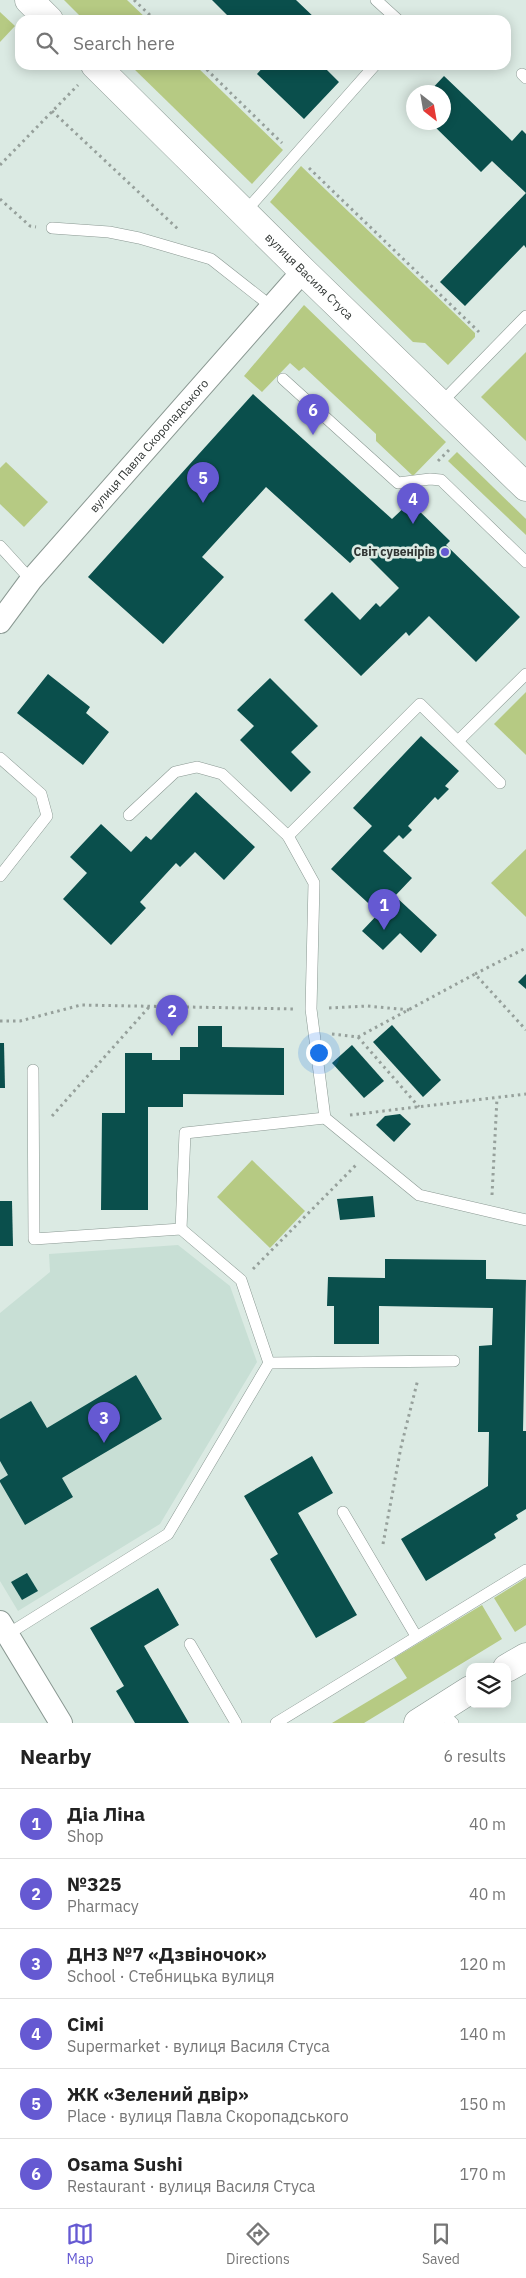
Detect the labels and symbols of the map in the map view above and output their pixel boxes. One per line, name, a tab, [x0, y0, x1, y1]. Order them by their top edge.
north arrow	[406, 85, 451, 130]
street label: вулиця Василя Стуса	[262, 230, 357, 323]
street label: вулиця Павла Скоропадського	[86, 376, 212, 515]
pin: 6	[297, 394, 329, 435]
pin: 5	[187, 462, 219, 503]
pin: 4	[397, 483, 429, 524]
place label: Світ сувенірів	[353, 544, 435, 559]
marker: Світ сувенірів	[439, 546, 451, 558]
pin: 1	[368, 889, 400, 930]
pin: 2	[156, 995, 188, 1036]
your location	[306, 1040, 332, 1066]
pin: 3	[88, 1402, 120, 1443]

